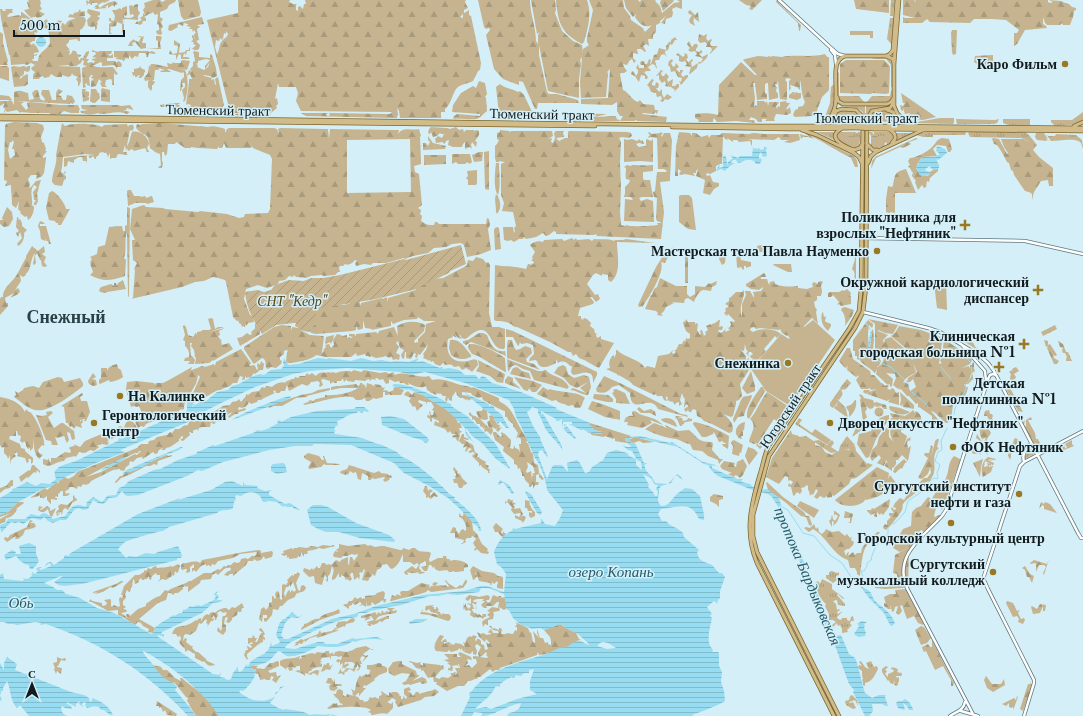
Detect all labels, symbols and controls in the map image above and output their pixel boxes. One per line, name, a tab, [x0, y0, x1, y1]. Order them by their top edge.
scale bar	[14, 12, 124, 38]
text: 500 m	[20, 18, 60, 33]
place label: Каро Фильм	[977, 55, 1057, 73]
marker: Каро Фильм	[1060, 59, 1070, 69]
street label: Тюменский тракт	[165, 100, 271, 120]
street label: Тюменский тракт	[489, 104, 595, 124]
street label: Тюменский тракт	[814, 109, 918, 127]
place label: Поликлиника для взрослых "Нефтяник"	[816, 208, 956, 242]
marker: Поликлиника для взрослых "Нефтяник"	[959, 219, 971, 231]
place label: Мастерская тела Павла Науменко	[651, 242, 869, 260]
marker: Мастерская тела Павла Науменко	[872, 246, 882, 256]
place label: Окружной кардиологический диспансер	[840, 273, 1029, 307]
marker: Окружной кардиологический диспансер	[1032, 284, 1044, 296]
park label: СНТ "Кедр"	[257, 292, 328, 310]
district label: Снежный	[26, 306, 106, 328]
place label: Клиническая городская больница №1	[860, 327, 1015, 361]
marker: Клиническая городская больница №1	[1018, 338, 1030, 350]
place label: Снежинка	[714, 354, 780, 372]
marker: Снежинка	[783, 358, 793, 368]
street label: Югорский тракт	[755, 360, 825, 452]
marker: Детская поликлиника №1	[993, 361, 1005, 373]
place label: Детская поликлиника №1	[942, 374, 1056, 408]
place label: На Калинке	[128, 387, 205, 405]
marker: На Калинке	[115, 391, 125, 401]
place label: Геронтологический центр	[102, 406, 226, 440]
place label: Дворец искусств "Нефтяник"	[838, 414, 1023, 432]
marker: Геронтологический центр	[89, 418, 99, 428]
marker: Дворец искусств "Нефтяник"	[825, 418, 835, 428]
place label: ФОК Нефтяник	[961, 438, 1064, 456]
marker: ФОК Нефтяник	[948, 442, 958, 452]
place label: Сургутский институт нефти и газа	[874, 477, 1011, 511]
marker: Сургутский институт нефти и газа	[1014, 489, 1024, 499]
water label: протока Бардыковская	[770, 504, 846, 648]
marker: Городской культурный центр	[946, 518, 956, 528]
place label: Городской культурный центр	[857, 529, 1045, 547]
place label: Сургутский музыкальный колледж	[837, 555, 986, 589]
water label: озеро Копань	[568, 562, 654, 581]
marker: Сургутский музыкальный колледж	[988, 567, 998, 577]
water label: Обь	[8, 593, 34, 612]
north arrow	[12, 664, 52, 704]
text: С	[28, 667, 36, 681]

